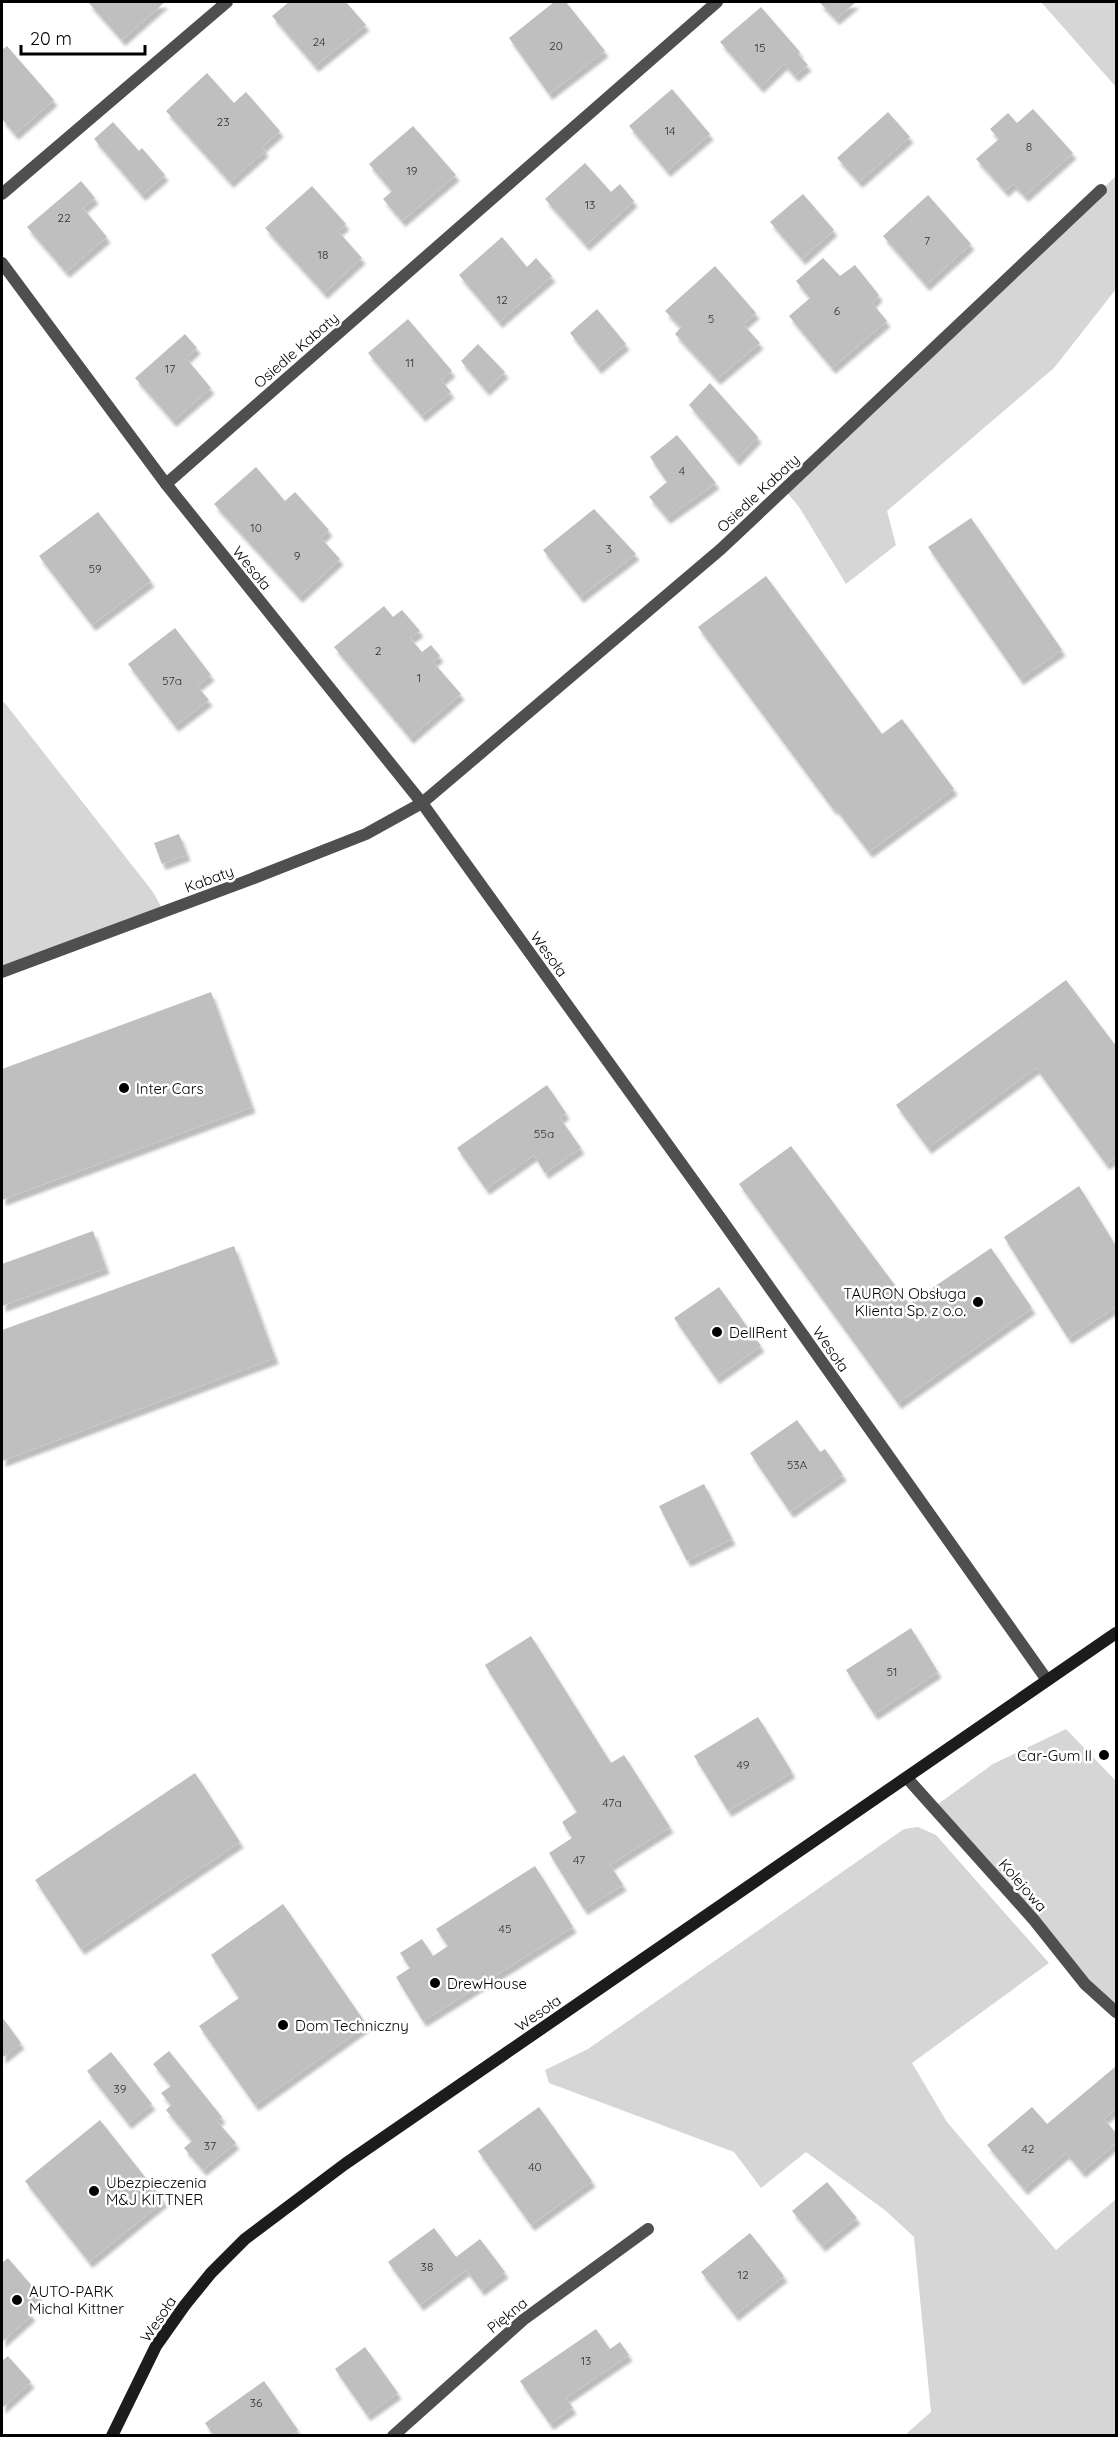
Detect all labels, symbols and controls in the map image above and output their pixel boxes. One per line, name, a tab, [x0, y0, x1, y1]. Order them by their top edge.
scale bar	[21, 18, 146, 56]
text: 20 m	[30, 27, 72, 50]
house number: 24	[313, 34, 325, 49]
house number: 20	[549, 38, 563, 53]
house number: 15	[755, 40, 765, 55]
house number: 23	[217, 114, 229, 129]
house number: 14	[665, 123, 675, 138]
house number: 8	[1026, 139, 1032, 154]
house number: 19	[406, 163, 418, 178]
house number: 13	[585, 197, 595, 212]
house number: 22	[57, 210, 71, 225]
house number: 7	[924, 233, 930, 248]
house number: 18	[318, 247, 328, 262]
house number: 12	[496, 292, 508, 307]
house number: 6	[834, 303, 841, 318]
street label: Osiedle Kabaty	[250, 308, 342, 392]
house number: 5	[708, 311, 714, 326]
house number: 11	[406, 355, 414, 370]
house number: 17	[165, 361, 175, 376]
street label: Osiedle Kabaty	[713, 450, 803, 536]
house number: 4	[679, 463, 685, 478]
house number: 10	[250, 520, 262, 535]
house number: 3	[606, 541, 612, 556]
street label: Wesoła	[228, 542, 276, 594]
house number: 9	[294, 548, 301, 563]
house number: 59	[88, 561, 102, 576]
house number: 2	[375, 643, 382, 658]
house number: 1	[417, 670, 421, 685]
house number: 57a	[162, 673, 182, 688]
street label: Kabaty	[182, 861, 236, 897]
street label: Wesoła	[526, 928, 572, 980]
place label: Inter Cars	[136, 1079, 203, 1098]
marker: Inter Cars	[117, 1081, 131, 1095]
house number: 55a	[534, 1126, 554, 1141]
place label: TAURON Obsługa Klienta Sp. z o.o.	[843, 1284, 966, 1320]
marker: TAURON Obsługa Klienta Sp. z o.o.	[971, 1295, 985, 1309]
place label: DellRent	[729, 1323, 788, 1342]
street label: Wesoła	[808, 1323, 854, 1375]
marker: DellRent	[710, 1325, 724, 1339]
house number: 53A	[787, 1457, 808, 1472]
house number: 51	[887, 1664, 897, 1679]
place label: Car-Gum II	[1017, 1746, 1092, 1765]
marker: Car-Gum II	[1097, 1748, 1111, 1762]
house number: 49	[737, 1757, 750, 1772]
house number: 47a	[602, 1795, 622, 1810]
house number: 47	[573, 1852, 585, 1867]
street label: Kolejowa	[995, 1855, 1051, 1915]
house number: 45	[499, 1921, 511, 1936]
place label: DrewHouse	[447, 1974, 527, 1993]
marker: DrewHouse	[428, 1976, 442, 1990]
street label: Wesoła	[512, 1990, 564, 2036]
place label: Dom Techniczny	[295, 2016, 409, 2035]
marker: Dom Techniczny	[276, 2018, 290, 2032]
house number: 39	[114, 2081, 127, 2096]
house number: 37	[204, 2138, 216, 2153]
house number: 42	[1022, 2141, 1035, 2156]
house number: 40	[528, 2159, 542, 2174]
place label: Ubezpieczenia M&J KITTNER	[106, 2173, 206, 2209]
marker: Ubezpieczenia M&J KITTNER	[87, 2184, 101, 2198]
house number: 38	[421, 2259, 433, 2274]
house number: 12	[737, 2267, 749, 2282]
place label: AUTO-PARK Michal Kittner	[29, 2282, 124, 2318]
street label: Wesoła	[136, 2292, 180, 2346]
marker: AUTO-PARK Michal Kittner	[10, 2293, 24, 2307]
street label: Piękna	[483, 2293, 531, 2337]
house number: 13	[581, 2353, 591, 2368]
house number: 36	[250, 2395, 263, 2410]

